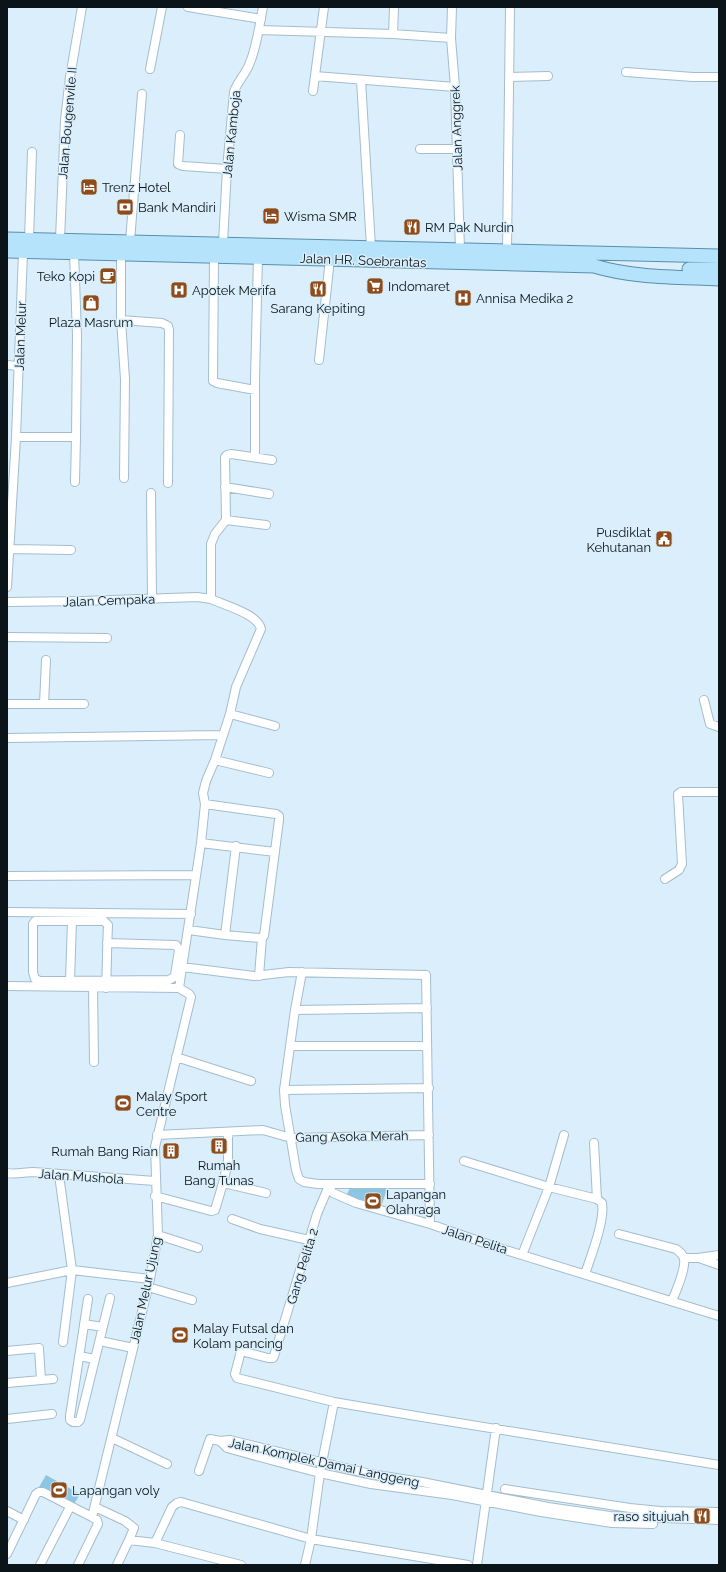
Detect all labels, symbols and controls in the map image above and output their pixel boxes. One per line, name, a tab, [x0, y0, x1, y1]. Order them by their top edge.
street label: Jalan Bougenvile II	[55, 66, 80, 180]
street label: Jalan Anggrek	[448, 85, 465, 171]
street label: Jalan Kamboja	[219, 90, 244, 179]
hotel icon: Trenz Hotel	[79, 177, 99, 197]
place label: Trenz Hotel	[102, 180, 171, 195]
bank icon: Bank Mandiri	[115, 197, 135, 217]
place label: Bank Mandiri	[138, 200, 216, 215]
hotel icon: Wisma SMR	[261, 206, 281, 226]
place label: Wisma SMR	[284, 209, 357, 224]
restaurant icon: RM Pak Nurdin	[402, 217, 422, 237]
place label: RM Pak Nurdin	[425, 220, 514, 235]
street label: Jalan HR. Soebrantas	[299, 251, 427, 270]
cafe icon: Teko Kopi	[98, 266, 118, 286]
place label: Teko Kopi	[37, 269, 95, 284]
supermarket icon: Indomaret	[365, 276, 385, 296]
restaurant icon: Sarang Kepiting	[308, 279, 328, 299]
place label: Indomaret	[388, 279, 451, 294]
hospital icon: Apotek Merifa	[169, 280, 189, 300]
place label: Apotek Merifa	[192, 283, 276, 298]
hospital icon: Annisa Medika 2	[453, 288, 473, 308]
place label: Annisa Medika 2	[476, 291, 574, 306]
shop icon: Plaza Masrum	[81, 293, 101, 313]
street label: Jalan Melur	[12, 301, 29, 371]
place label: Sarang Kepiting	[271, 301, 365, 316]
place label: Plaza Masrum	[49, 315, 133, 330]
place label: Pusdiklat Kehutanan	[586, 525, 652, 555]
public building icon: Pusdiklat Kehutanan	[654, 529, 674, 549]
street label: Jalan Cempaka	[63, 591, 155, 610]
place label: Malay Sport Centre	[136, 1089, 208, 1119]
sports icon: Malay Sport Centre	[113, 1093, 133, 1113]
street label: Gang Asoka Merah	[295, 1128, 409, 1145]
building icon: Rumah Bang Tunas	[209, 1136, 229, 1156]
building icon: Rumah Bang Rian	[161, 1141, 181, 1161]
place label: Rumah Bang Rian	[51, 1144, 158, 1159]
place label: Rumah Bang Tunas	[184, 1158, 254, 1188]
street label: Jalan Mushola	[37, 1166, 124, 1187]
place label: Lapangan Olahraga	[386, 1187, 446, 1217]
sports icon: Lapangan Olahraga	[363, 1191, 383, 1211]
street label: Jalan Pelita	[440, 1222, 510, 1257]
street label: Gang Pelita 2	[284, 1226, 321, 1306]
street label: Jalan Melur Ujung	[127, 1235, 164, 1345]
place label: Malay Futsal dan Kolam pancing	[193, 1321, 294, 1351]
sports icon: Malay Futsal dan Kolam pancing	[170, 1325, 190, 1345]
street label: Jalan Komplek Damai Langgeng	[227, 1435, 421, 1490]
sports icon: Lapangan voly	[49, 1480, 69, 1500]
place label: Lapangan voly	[72, 1483, 160, 1498]
restaurant icon: raso situjuah	[692, 1506, 712, 1526]
place label: raso situjuah	[614, 1509, 689, 1524]

